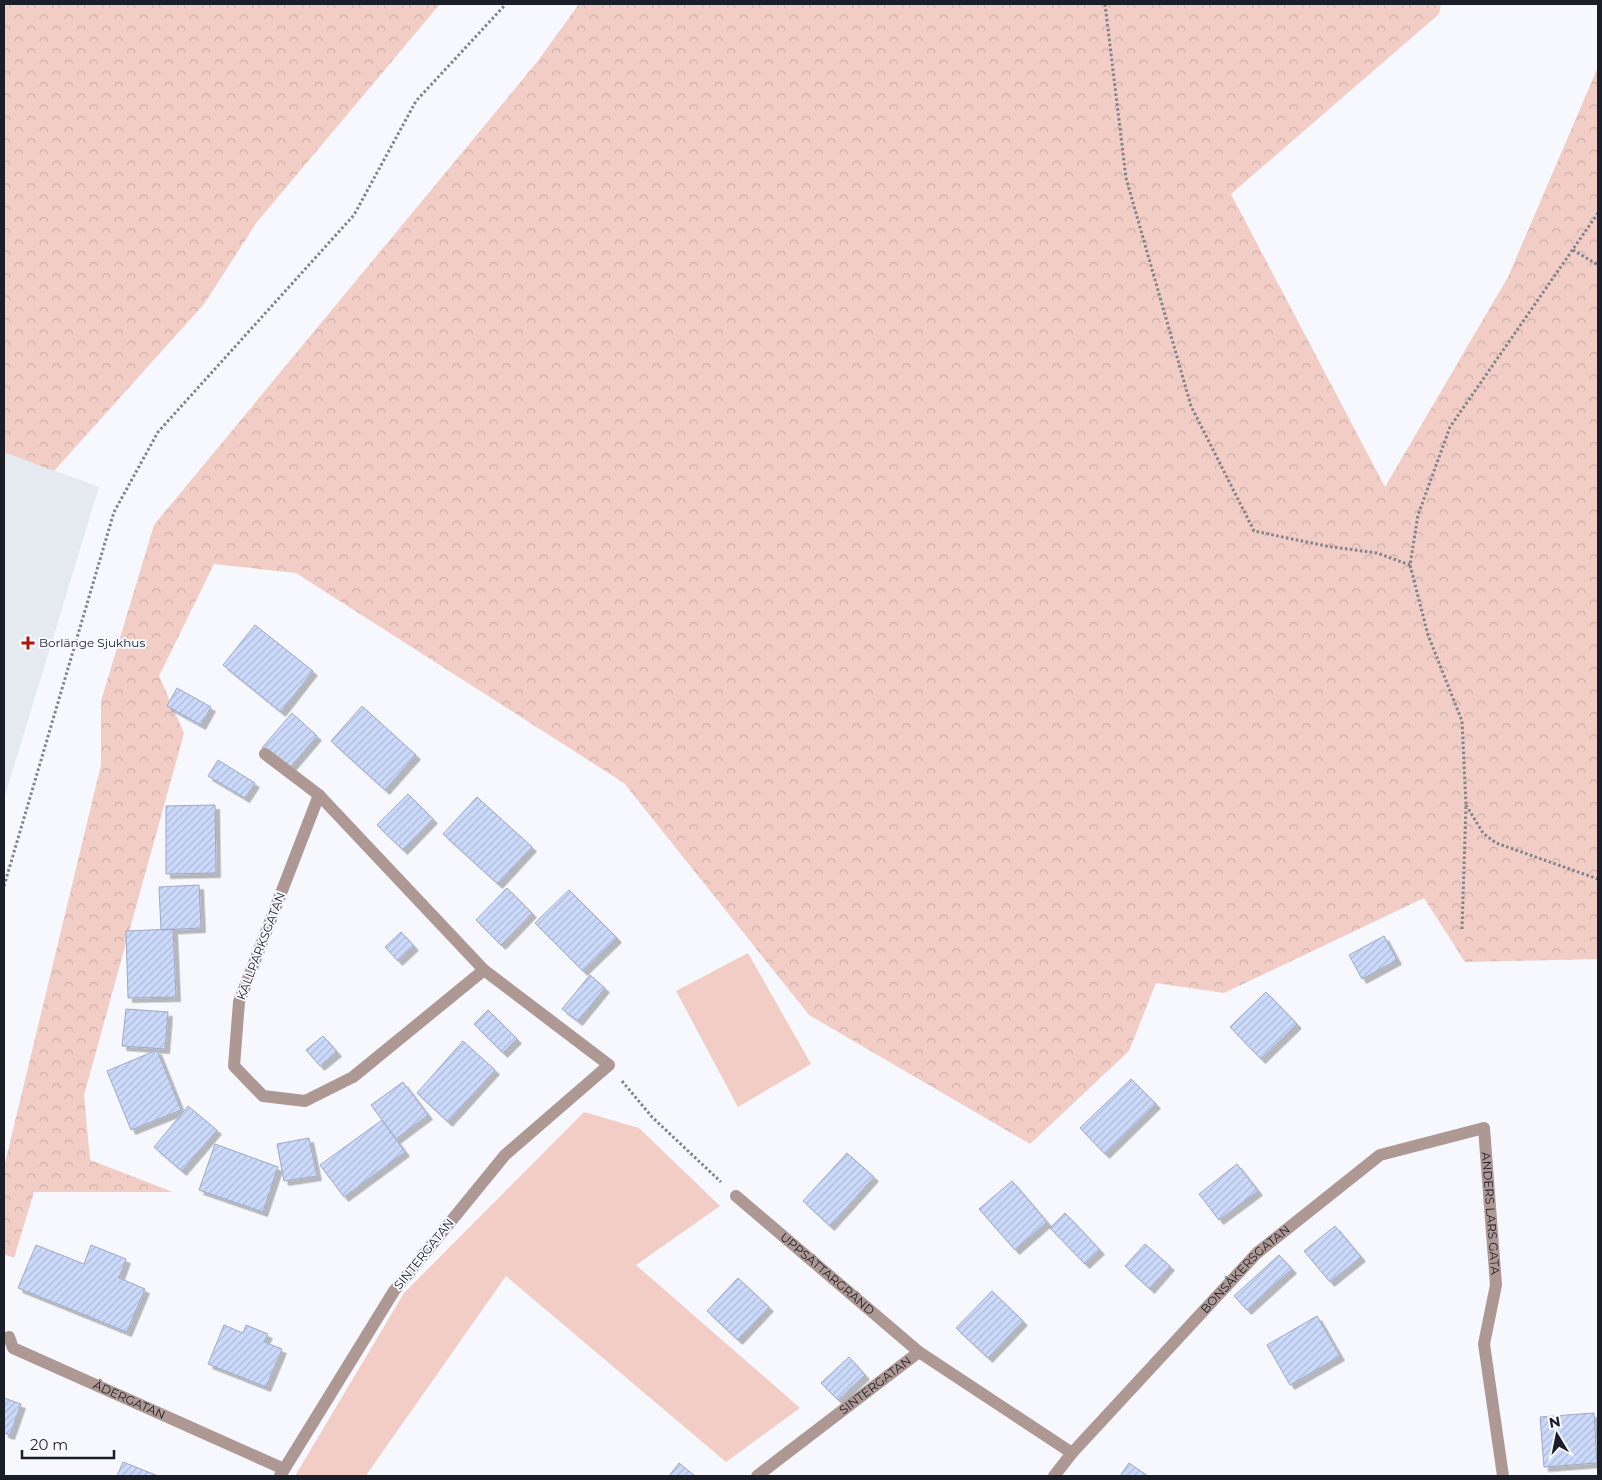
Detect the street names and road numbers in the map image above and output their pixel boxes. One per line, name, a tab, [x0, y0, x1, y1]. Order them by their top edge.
street label: KÄLLPARKSGATAN	[233, 890, 288, 1002]
street label: ANDERS LARS GATA	[1479, 1151, 1503, 1276]
street label: SINTERGATAN	[391, 1215, 457, 1292]
street label: BONSÅKERSGATAN	[1197, 1222, 1293, 1316]
street label: UPPSÄTTARGRÄND	[777, 1229, 878, 1318]
street label: SINTERGATAN	[836, 1353, 914, 1417]
street label: ÅDERGATAN	[91, 1377, 168, 1422]

